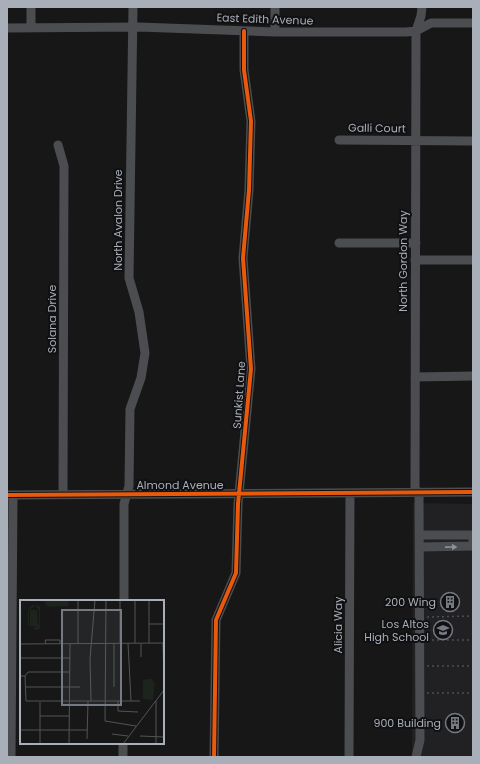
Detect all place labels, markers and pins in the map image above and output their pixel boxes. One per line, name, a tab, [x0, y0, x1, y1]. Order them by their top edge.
building icon: 200 Wing	[439, 591, 461, 613]
place label: 200 Wing	[385, 594, 436, 610]
place label: Los Altos High School	[364, 616, 429, 645]
school or university icon: Los Altos High School	[432, 619, 454, 641]
building icon: 900 Building	[444, 712, 466, 734]
place label: 900 Building	[374, 715, 441, 731]

